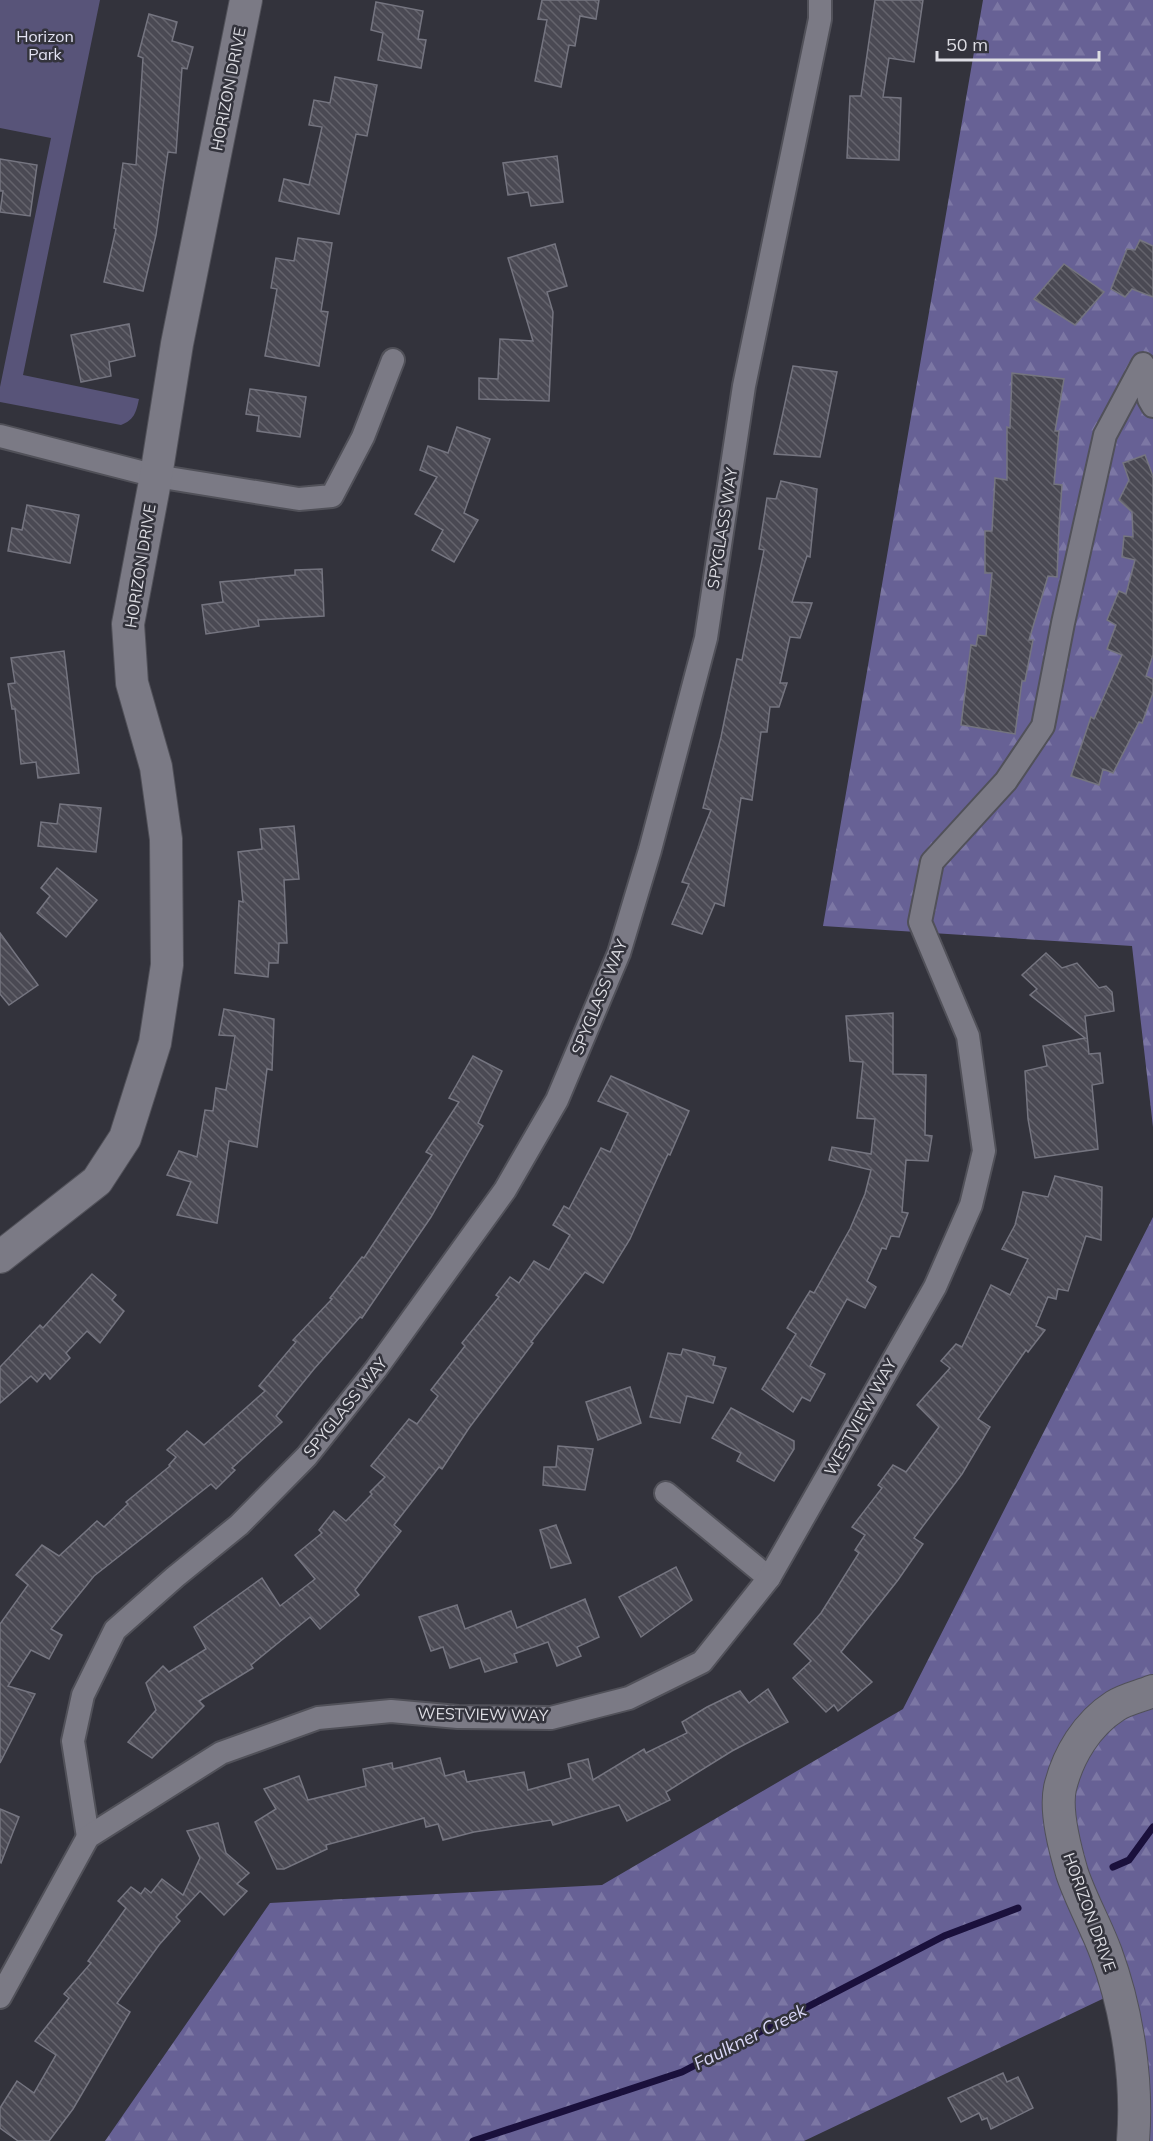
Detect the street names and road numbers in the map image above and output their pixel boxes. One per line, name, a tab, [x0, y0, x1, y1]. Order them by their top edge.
street label: HORIZON DRIVE	[206, 26, 250, 152]
street label: SPYGLASS WAY	[703, 466, 742, 590]
street label: HORIZON DRIVE	[120, 503, 160, 629]
street label: SPYGLASS WAY	[567, 936, 631, 1058]
street label: SPYGLASS WAY	[299, 1353, 392, 1461]
street label: WESTVIEW WAY	[820, 1355, 901, 1479]
street label: WESTVIEW WAY	[418, 1703, 549, 1725]
street label: HORIZON DRIVE	[1059, 1850, 1121, 1974]

